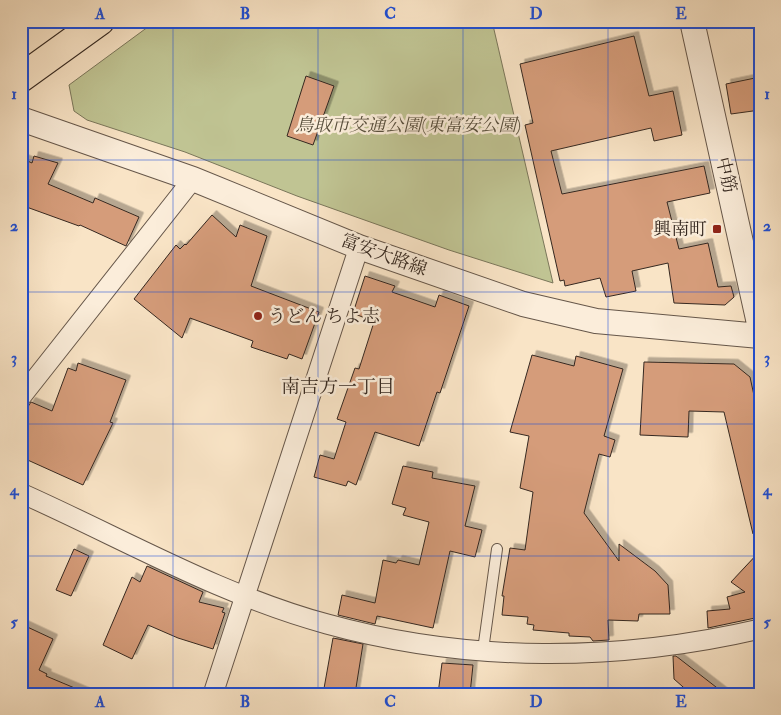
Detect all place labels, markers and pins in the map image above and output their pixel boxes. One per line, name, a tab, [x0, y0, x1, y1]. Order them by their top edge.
place label: 興南町	[653, 218, 707, 241]
marker: 興南町	[711, 223, 723, 235]
place label: うどん ちよ志	[268, 305, 380, 328]
marker: うどん ちよ志	[252, 310, 264, 322]

